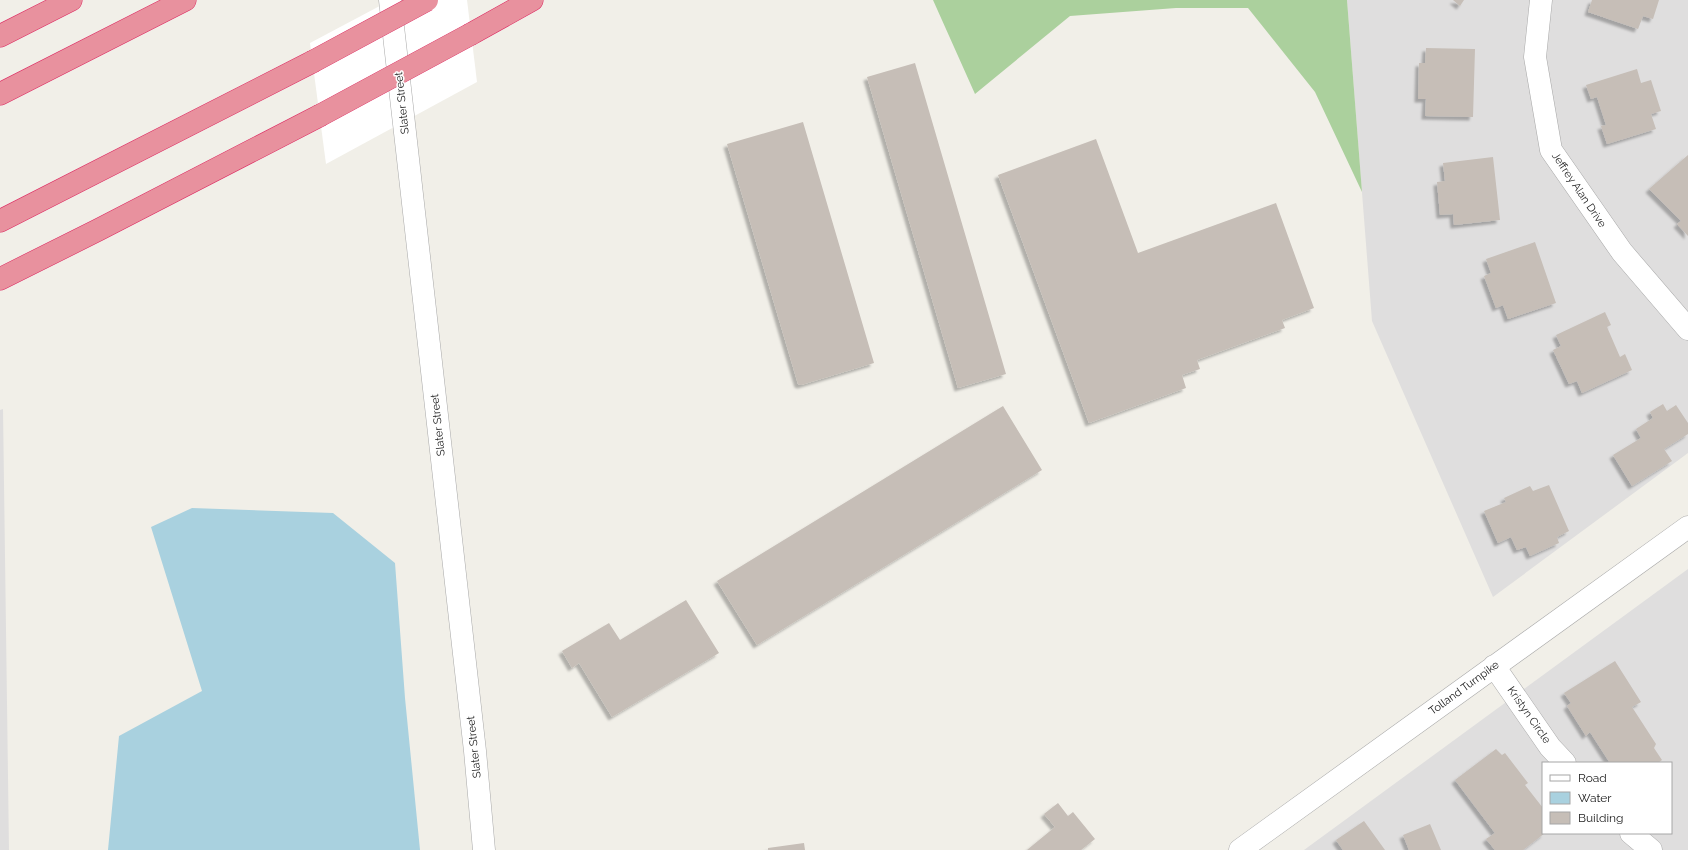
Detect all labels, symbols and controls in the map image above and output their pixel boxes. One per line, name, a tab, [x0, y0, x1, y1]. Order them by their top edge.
street label: Slater Street	[392, 71, 412, 135]
street label: Jeffrey Alan Drive	[1549, 150, 1609, 231]
street label: Slater Street	[428, 393, 448, 457]
street label: Tolland Turnpike	[1426, 658, 1502, 718]
street label: Kristyn Circle	[1505, 684, 1554, 746]
street label: Slater Street	[464, 715, 484, 779]
legend	[1542, 762, 1672, 834]
text: Road	[1578, 771, 1607, 785]
text: Water	[1578, 791, 1612, 805]
text: Building	[1578, 811, 1624, 825]

